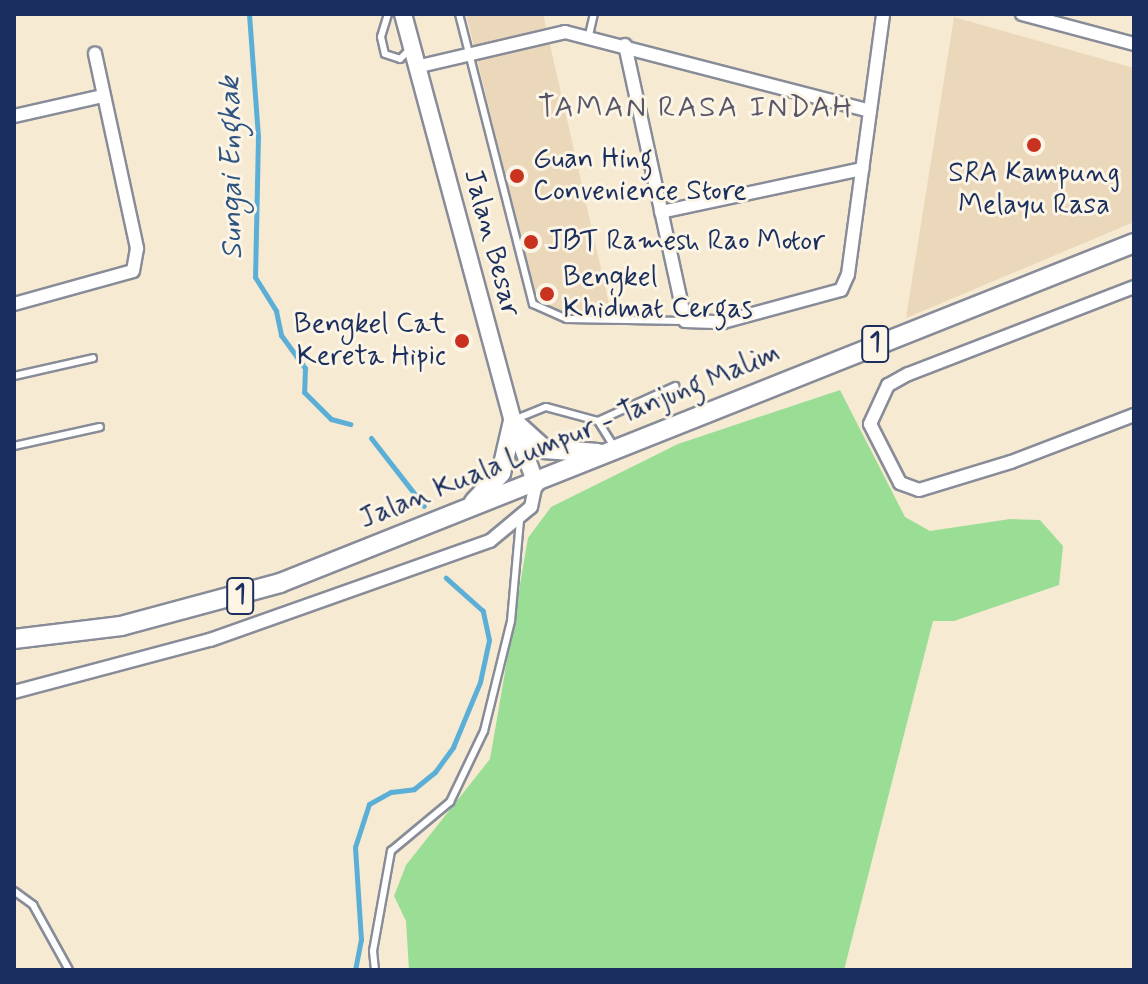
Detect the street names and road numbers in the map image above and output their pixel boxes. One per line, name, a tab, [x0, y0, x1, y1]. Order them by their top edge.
street label: Jalan Besar	[455, 166, 527, 320]
road number: 1	[861, 322, 889, 366]
street label: Jalan Kuala Lumpur - Tanjung Malim	[356, 338, 784, 536]
road number: 1	[226, 574, 254, 618]

